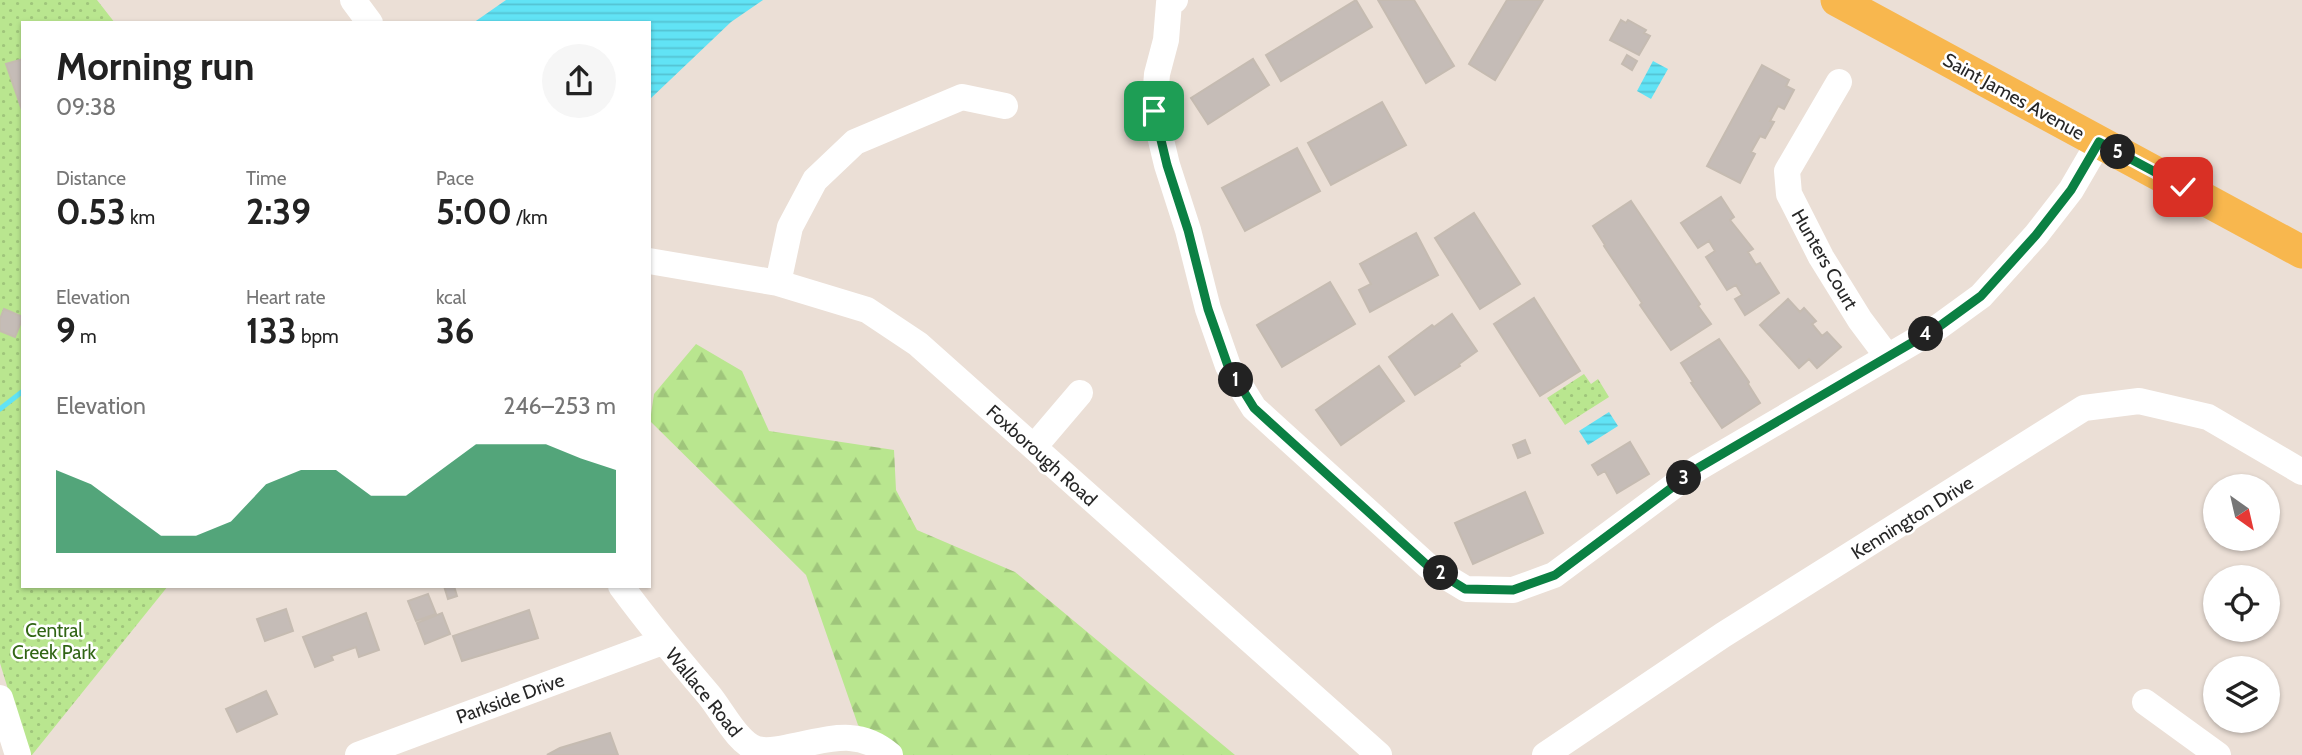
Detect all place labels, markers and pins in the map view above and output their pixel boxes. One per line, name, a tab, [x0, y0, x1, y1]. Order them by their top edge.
pin	[1124, 81, 1184, 141]
pin: 5	[2100, 134, 2136, 170]
pin	[2153, 157, 2213, 217]
pin: 4	[1909, 316, 1944, 352]
pin: 1	[1218, 362, 1254, 398]
pin: 3	[1666, 461, 1702, 496]
pin: 2	[1424, 556, 1458, 590]

